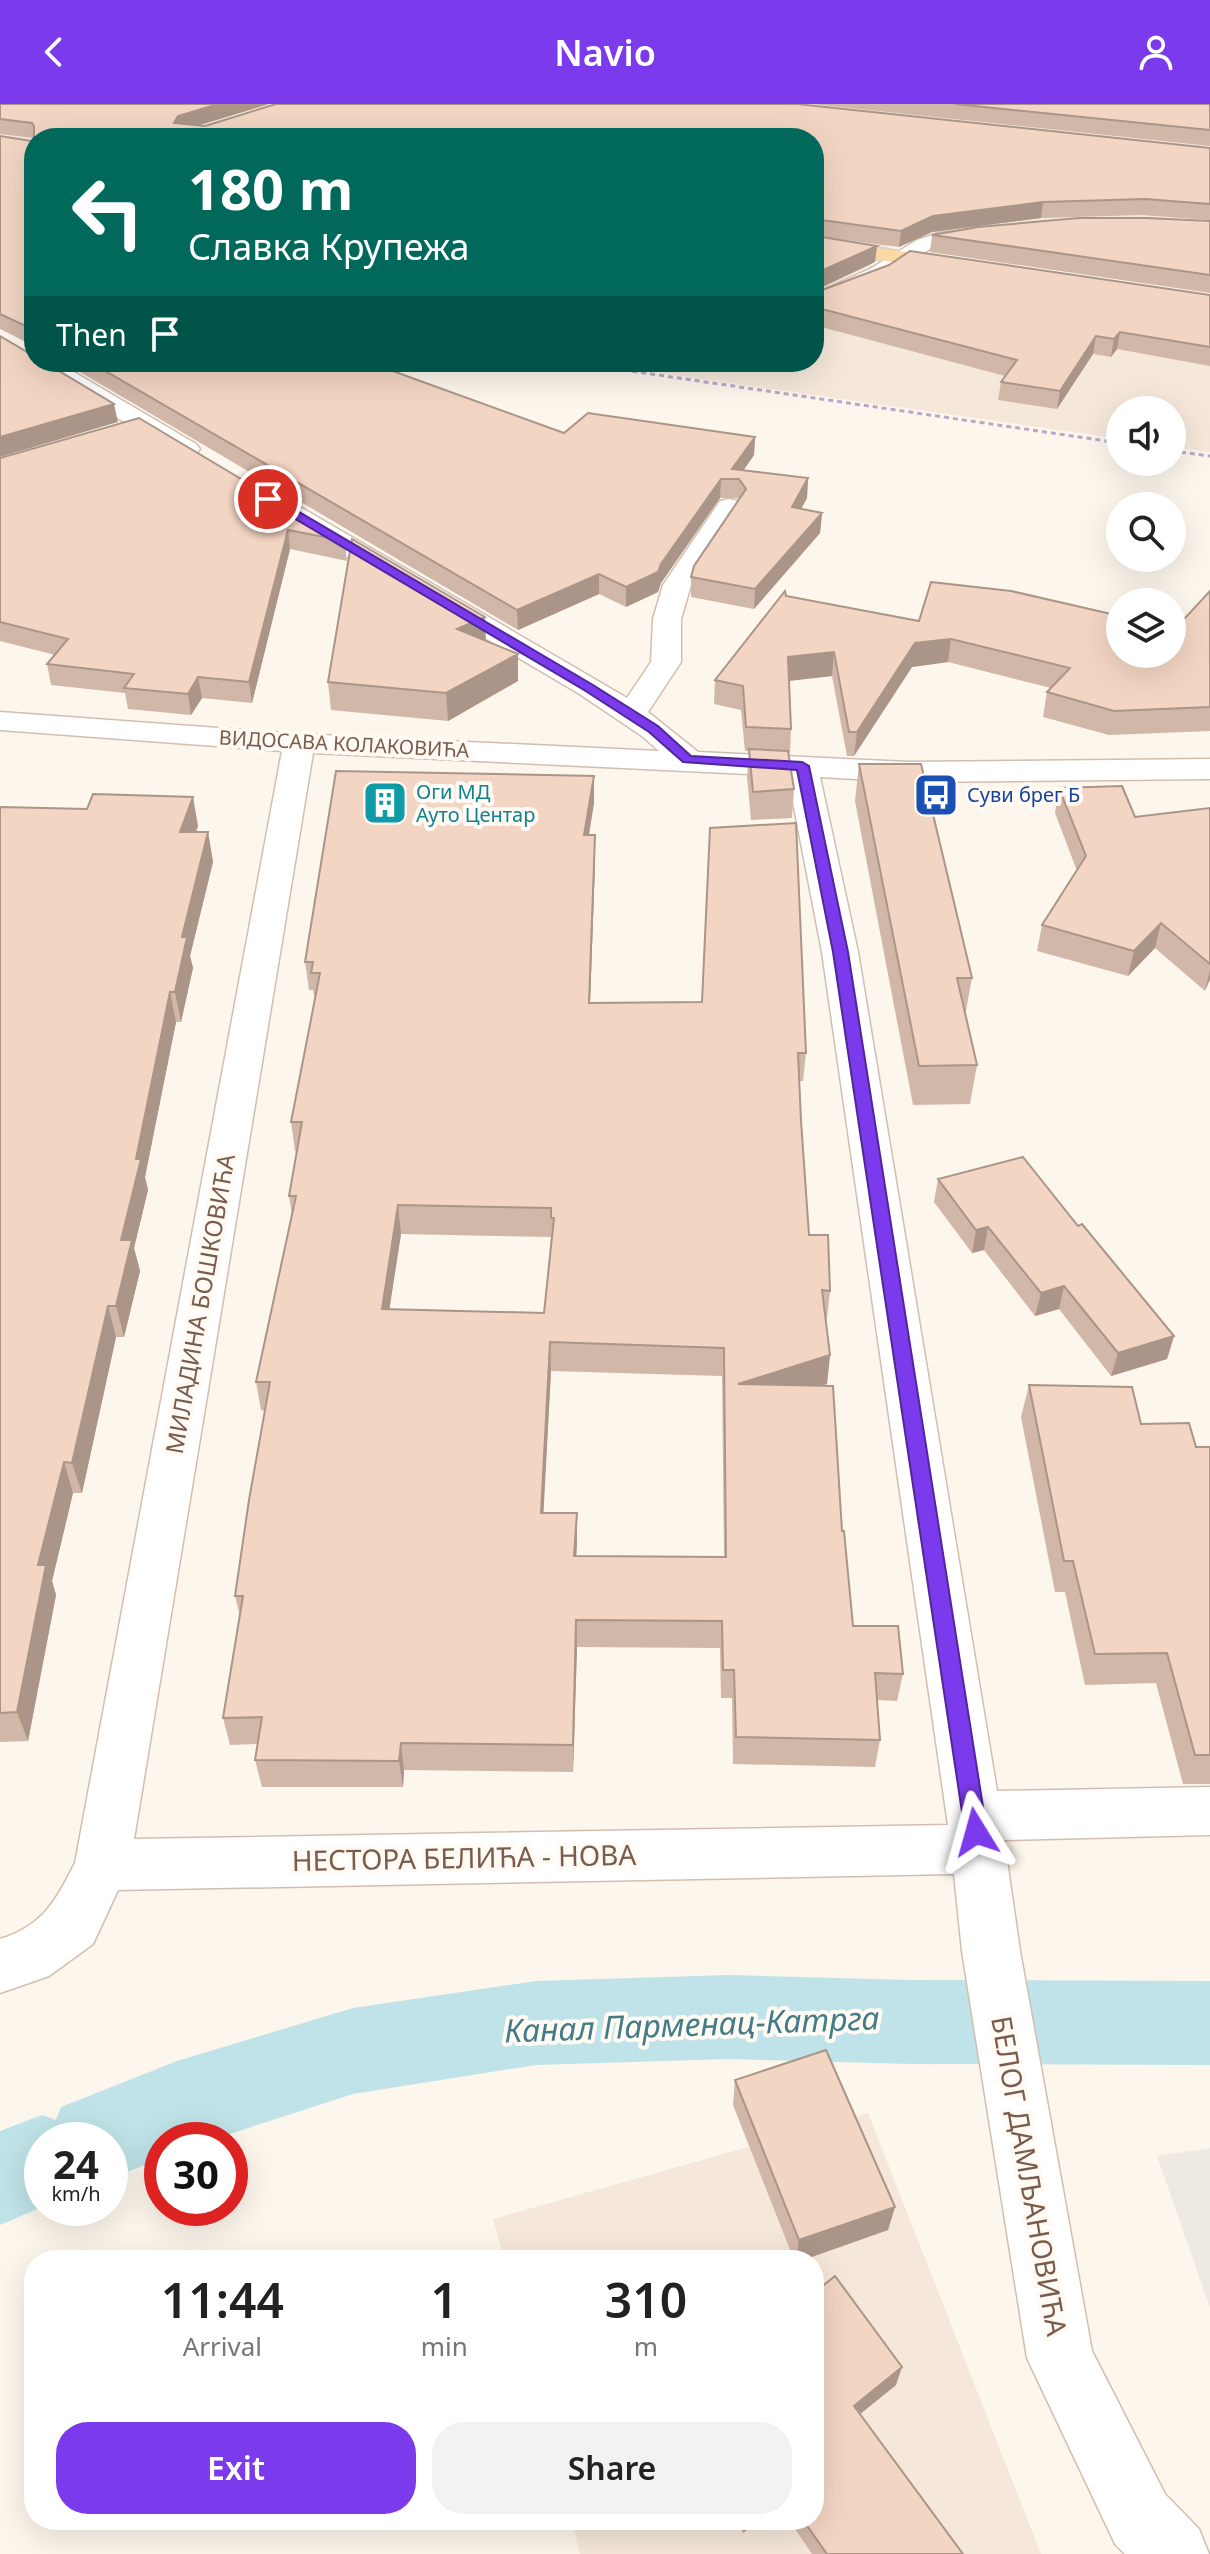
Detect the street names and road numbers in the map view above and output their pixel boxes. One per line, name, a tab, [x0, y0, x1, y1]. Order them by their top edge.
street label: ВИДОСАВА КОЛАКОВИЋА	[218, 723, 470, 764]
street label: МИЛАДИНА БОШКОВИЋА	[157, 1151, 242, 1456]
street label: НЕСТОРА БЕЛИЋА - НОВА	[291, 1835, 637, 1879]
street label: БЕЛОГ ДАМЉАНОВИЋА	[983, 2013, 1077, 2339]

